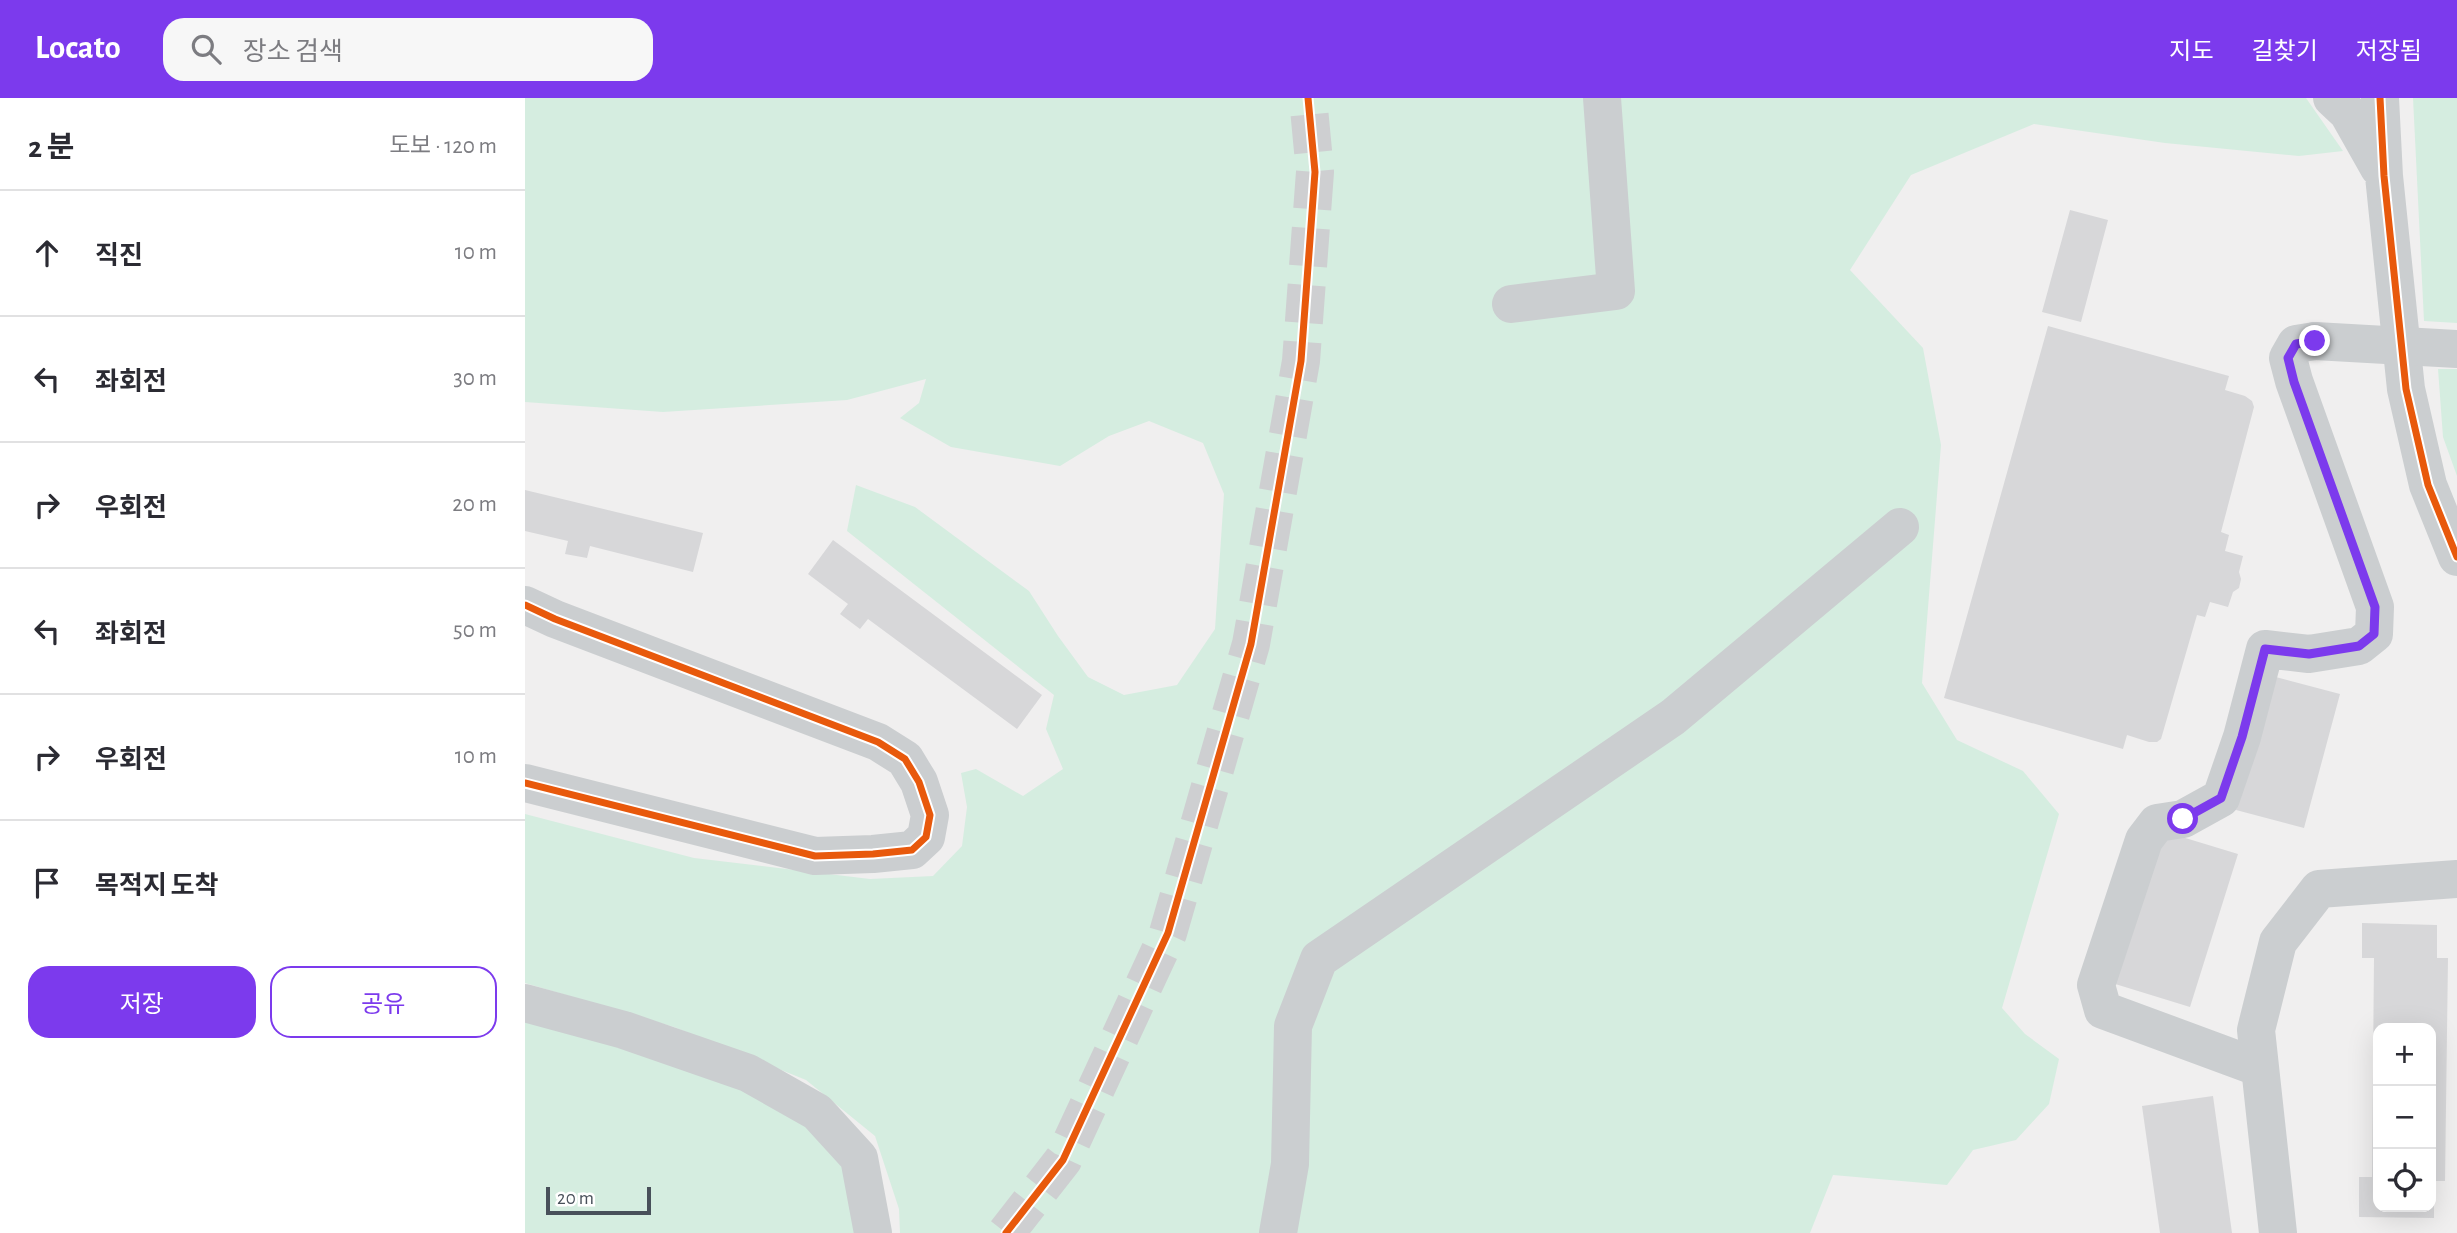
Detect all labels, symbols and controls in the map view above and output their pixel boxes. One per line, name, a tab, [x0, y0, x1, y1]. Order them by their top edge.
search box	[163, 18, 653, 81]
icon: search	[187, 30, 225, 68]
text: Locato	[35, 32, 121, 65]
text: 장소 검색	[243, 39, 343, 65]
text: 지도	[2169, 40, 2214, 64]
text: 길찾기	[2252, 40, 2318, 64]
text: 저장됨	[2356, 40, 2422, 64]
text: 2 분	[28, 133, 74, 163]
text: 도보 · 120 m	[389, 135, 497, 158]
icon: ahead	[28, 234, 66, 272]
text: 10 m	[455, 241, 497, 264]
text: 직진	[95, 243, 143, 269]
route end	[2299, 325, 2330, 356]
icon: left	[28, 360, 66, 398]
text: 30 m	[453, 367, 497, 390]
text: 좌회전	[95, 369, 167, 395]
icon: right	[28, 486, 66, 524]
text: 20 m	[452, 493, 497, 516]
text: 우회전	[95, 495, 167, 521]
icon: left	[28, 612, 66, 650]
text: 50 m	[453, 619, 497, 642]
text: 좌회전	[95, 621, 167, 647]
icon: right	[28, 738, 66, 776]
text: 10 m	[455, 745, 497, 768]
text: 우회전	[95, 747, 167, 773]
route start	[2167, 803, 2198, 834]
icon: arrive	[28, 864, 66, 902]
text: 목적지 도착	[95, 873, 219, 899]
button: 저장	[28, 966, 256, 1038]
button: 공유	[270, 966, 497, 1038]
map controls	[2373, 1023, 2436, 1212]
button: +	[2373, 1023, 2436, 1086]
button: −	[2373, 1086, 2436, 1149]
button: locate	[2373, 1149, 2436, 1212]
scale bar	[546, 1184, 651, 1216]
text: 20 m	[557, 1189, 594, 1208]

